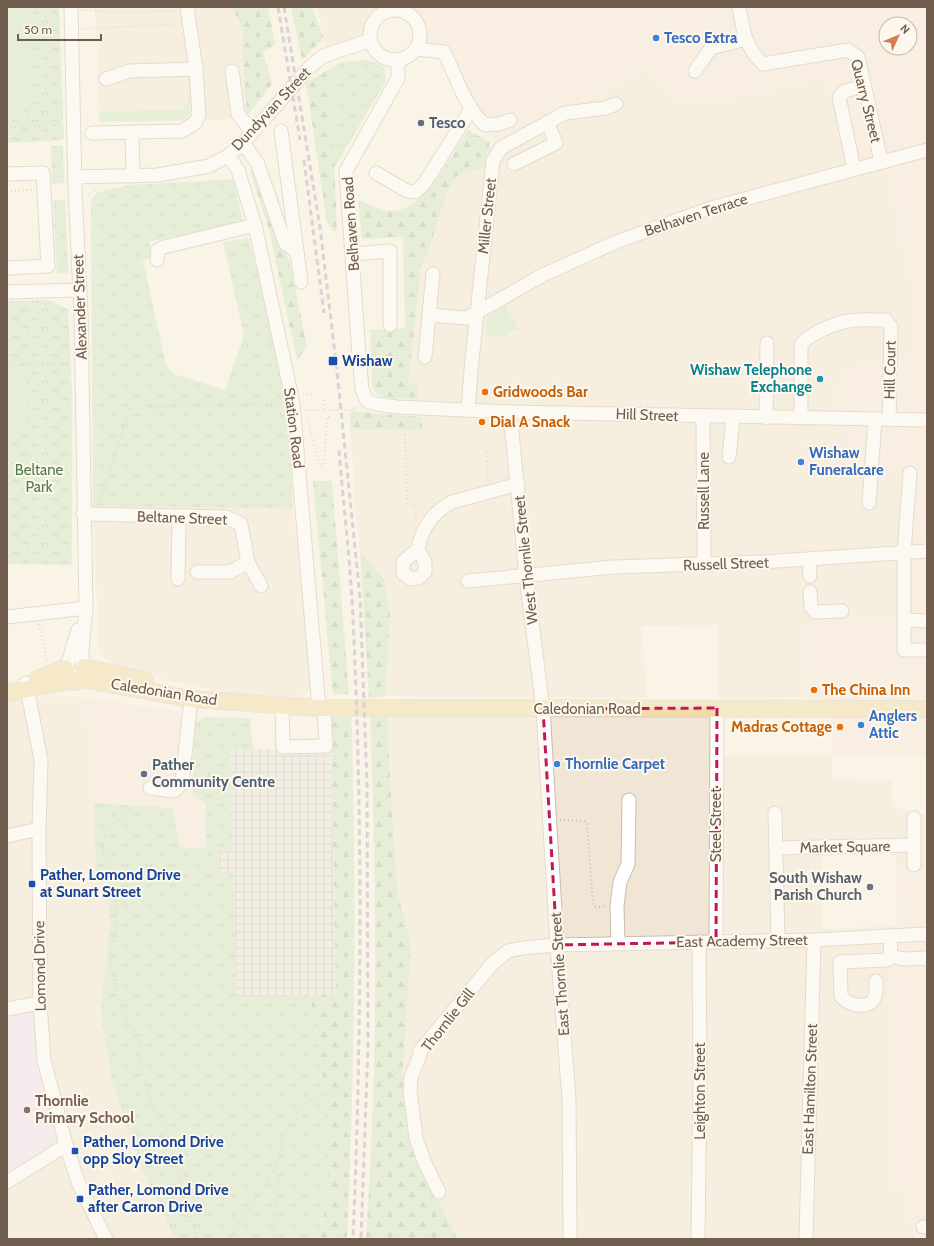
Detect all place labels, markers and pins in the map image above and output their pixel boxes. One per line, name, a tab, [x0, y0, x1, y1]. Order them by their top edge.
place label: Tesco Extra	[664, 29, 738, 47]
marker: Tesco Extra	[651, 33, 661, 43]
place label: Tesco	[429, 114, 466, 132]
marker: Tesco	[416, 118, 426, 128]
place label: Wishaw	[342, 352, 393, 370]
marker: Wishaw	[327, 355, 339, 367]
place label: Wishaw Telephone Exchange	[690, 361, 812, 396]
marker: Wishaw Telephone Exchange	[815, 374, 825, 384]
place label: Gridwoods Bar	[493, 383, 588, 401]
marker: Gridwoods Bar	[480, 387, 490, 397]
place label: Dial A Snack	[490, 413, 571, 431]
marker: Dial A Snack	[477, 417, 487, 427]
place label: Wishaw Funeralcare	[809, 444, 884, 479]
marker: Wishaw Funeralcare	[796, 457, 806, 467]
place label: The China Inn	[822, 681, 910, 699]
marker: The China Inn	[809, 685, 819, 695]
place label: Anglers Attic	[869, 707, 917, 742]
place label: Madras Cottage	[731, 718, 832, 736]
marker: Anglers Attic	[856, 720, 866, 730]
marker: Madras Cottage	[835, 722, 845, 732]
place label: Thornlie Carpet	[565, 755, 665, 773]
place label: Pather Community Centre	[152, 756, 275, 791]
marker: Thornlie Carpet	[552, 759, 562, 769]
marker: Pather Community Centre	[139, 769, 149, 779]
place label: Pather, Lomond Drive at Sunart Street	[40, 866, 181, 901]
place label: South Wishaw Parish Church	[769, 869, 862, 904]
marker: Pather, Lomond Drive at Sunart Street	[27, 879, 37, 889]
marker: South Wishaw Parish Church	[865, 882, 875, 892]
place label: Thornlie Primary School	[35, 1092, 134, 1127]
marker: Thornlie Primary School	[22, 1105, 32, 1115]
place label: Pather, Lomond Drive opp Sloy Street	[83, 1133, 224, 1168]
marker: Pather, Lomond Drive opp Sloy Street	[70, 1146, 80, 1156]
place label: Pather, Lomond Drive after Carron Drive	[88, 1181, 229, 1216]
marker: Pather, Lomond Drive after Carron Drive	[75, 1194, 85, 1204]

